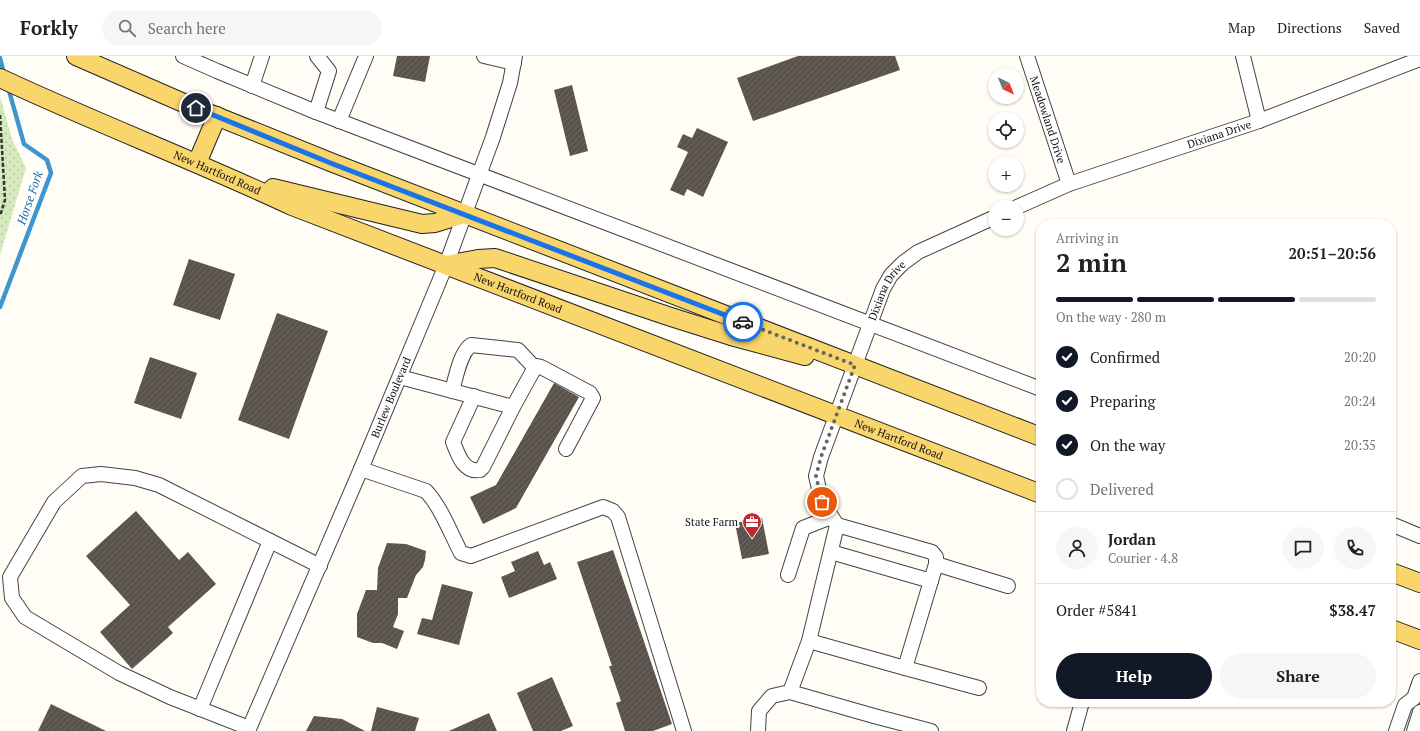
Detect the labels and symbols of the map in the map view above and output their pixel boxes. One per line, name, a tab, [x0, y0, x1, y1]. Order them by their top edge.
north arrow	[988, 68, 1024, 104]
street label: Meadowland Drive	[1027, 74, 1069, 166]
pin	[179, 91, 213, 125]
street label: Dixiana Drive	[1185, 117, 1253, 151]
street label: New Hartford Road	[172, 148, 263, 198]
water label: Horse Fork	[13, 169, 46, 228]
street label: Dixiana Drive	[865, 257, 909, 322]
street label: New Hartford Road	[472, 270, 564, 316]
courier	[723, 302, 763, 342]
street label: Burlew Boulevard	[368, 355, 414, 440]
street label: New Hartford Road	[853, 416, 945, 463]
pin	[805, 485, 839, 519]
office icon: State Farm	[741, 511, 763, 539]
place label: State Farm	[685, 515, 739, 529]

